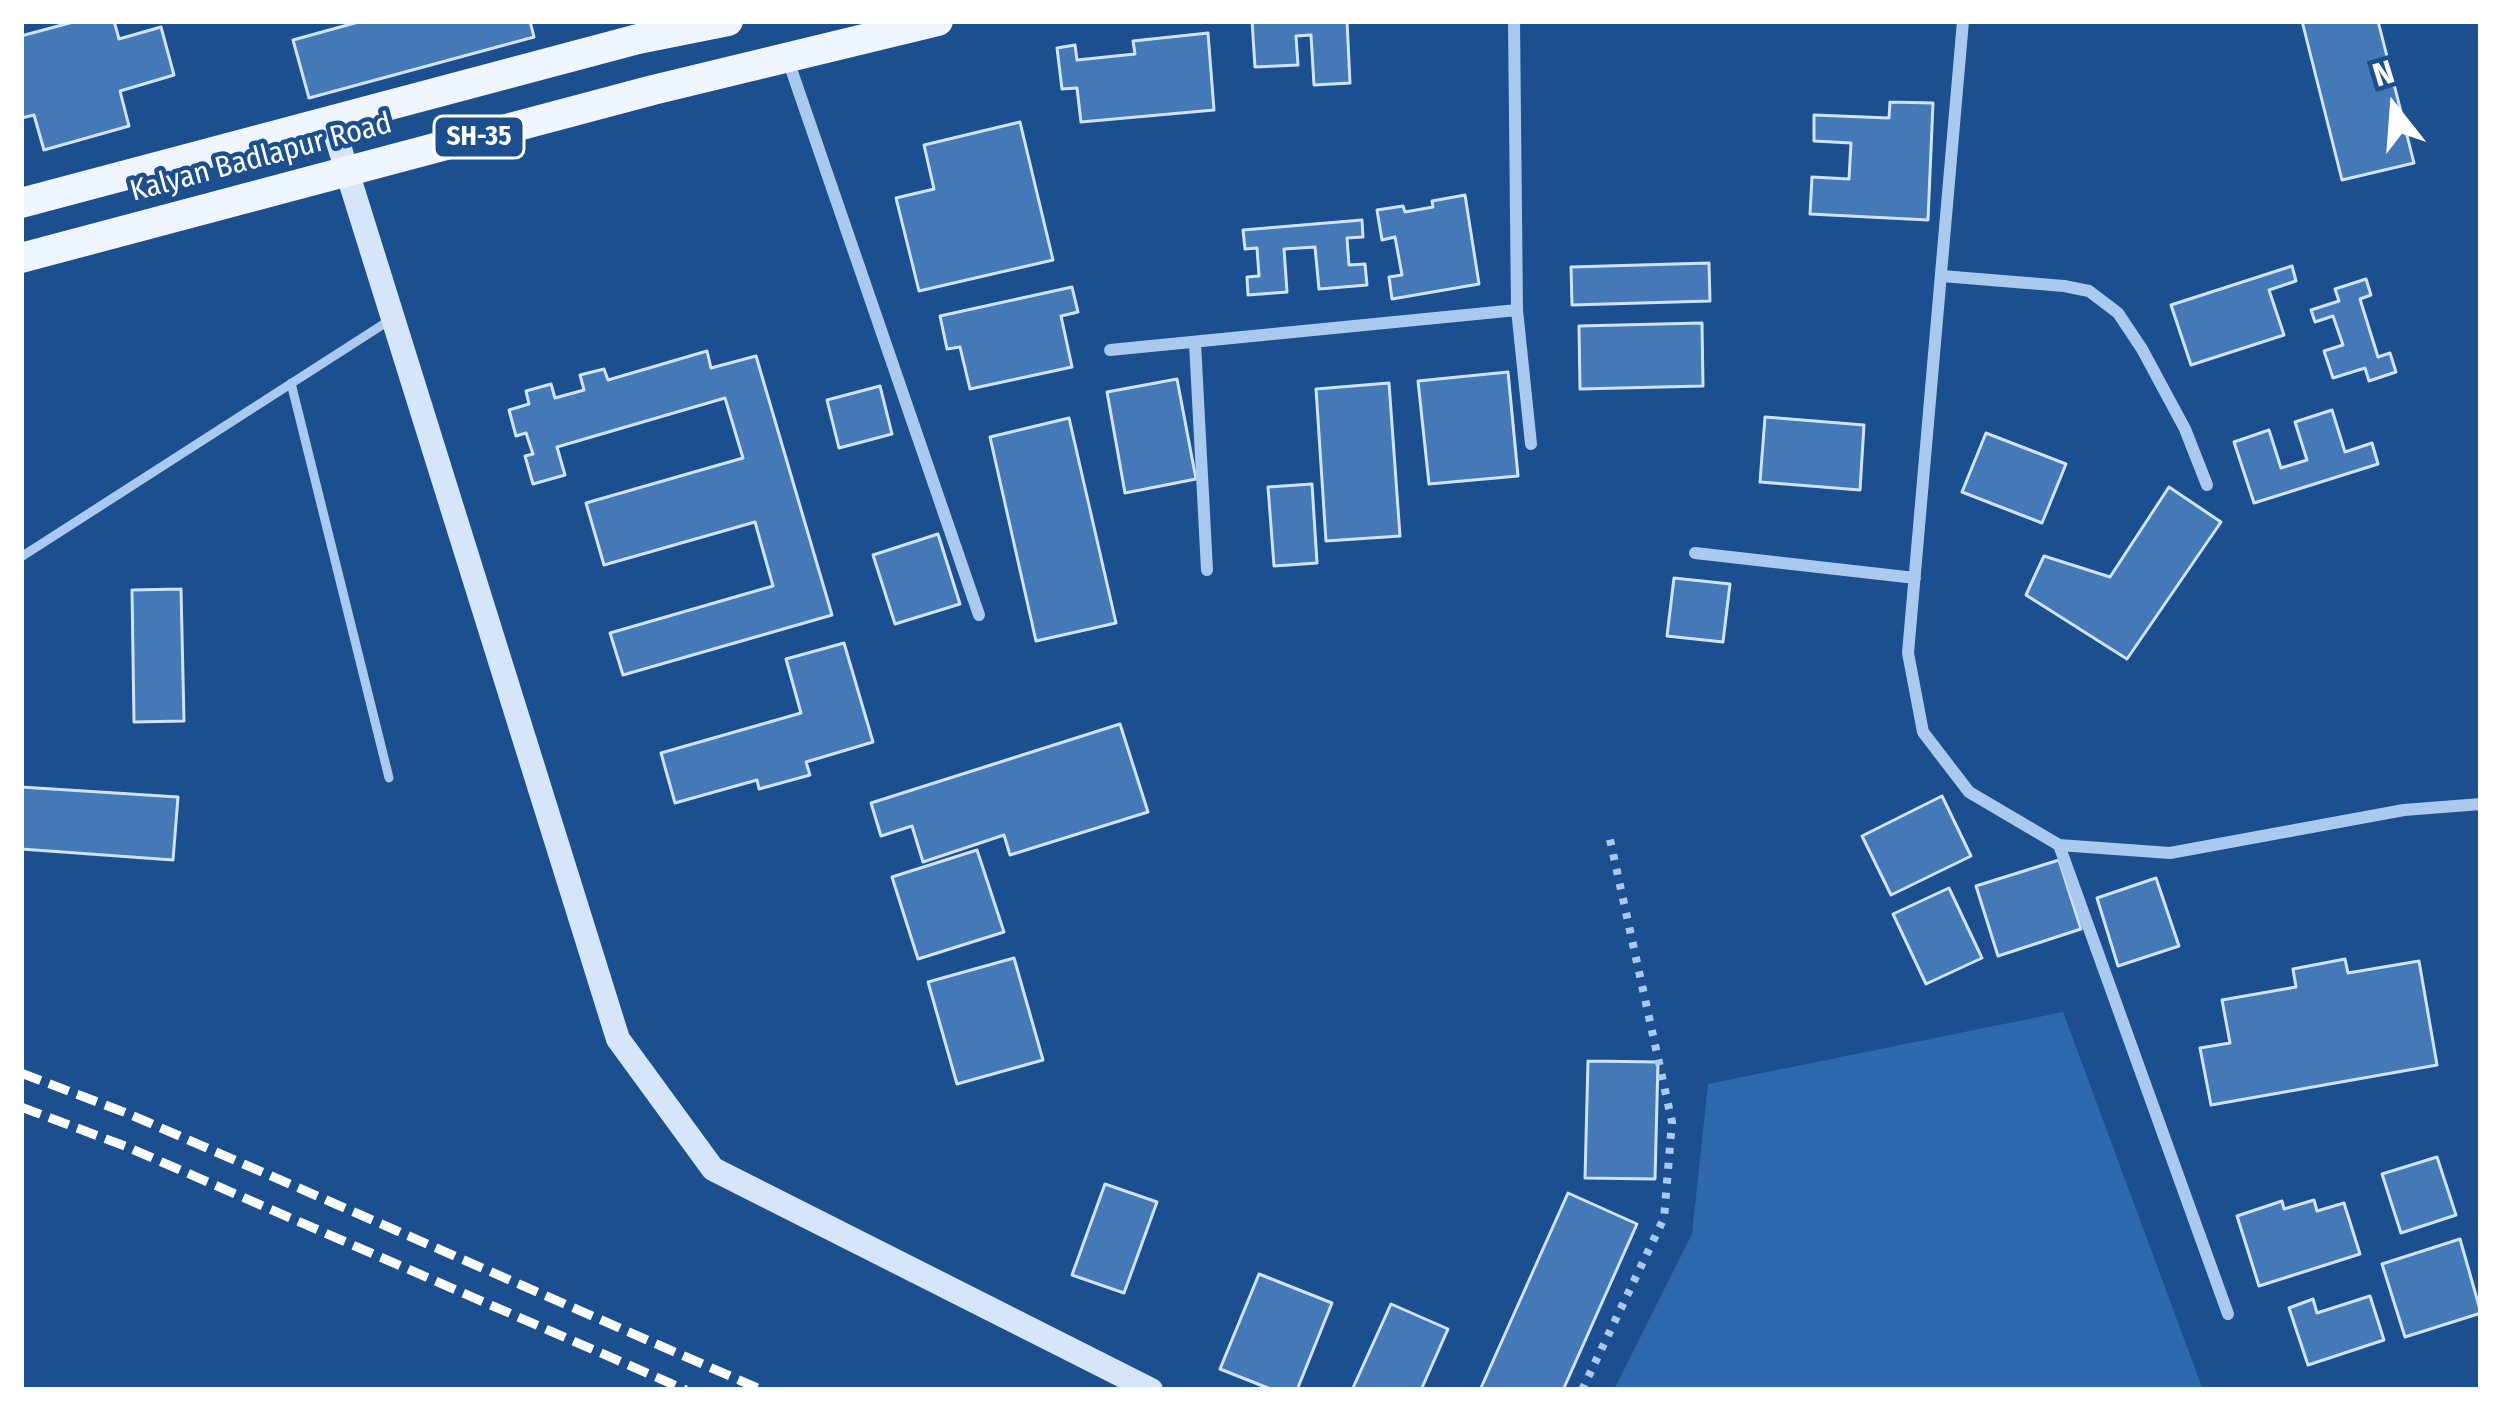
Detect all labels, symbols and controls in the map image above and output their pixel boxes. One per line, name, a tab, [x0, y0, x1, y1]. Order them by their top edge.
north arrow	[2334, 48, 2454, 168]
text: N	[2368, 52, 2399, 96]
street label: Kalyan Badlapur Road	[126, 106, 396, 210]
road number: SH-35	[434, 116, 524, 158]

